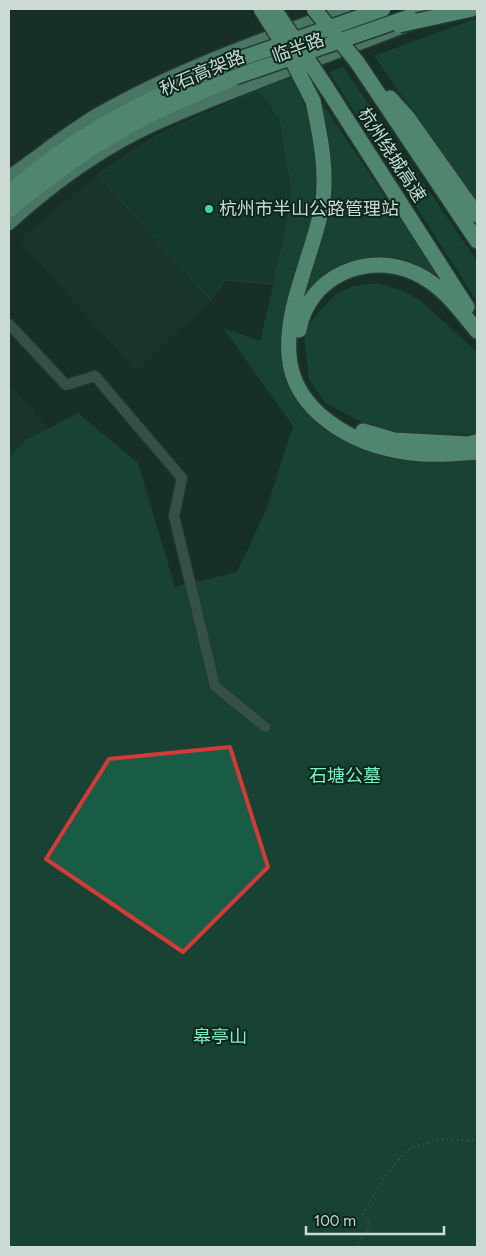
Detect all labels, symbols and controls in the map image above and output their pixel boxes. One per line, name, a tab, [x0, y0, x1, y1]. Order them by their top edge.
street label: 临半路	[269, 28, 327, 68]
street label: 秋石高架路	[156, 45, 248, 101]
street label: 杭州绕城高速	[353, 104, 431, 206]
place label: 杭州市半山公路管理站	[219, 198, 399, 220]
marker: 杭州市半山公路管理站	[203, 203, 215, 215]
park label: 石塘公墓	[309, 765, 381, 787]
park label: 皋亭山	[193, 1026, 247, 1048]
scale bar	[306, 1204, 444, 1236]
text: 100 m	[314, 1212, 356, 1230]

